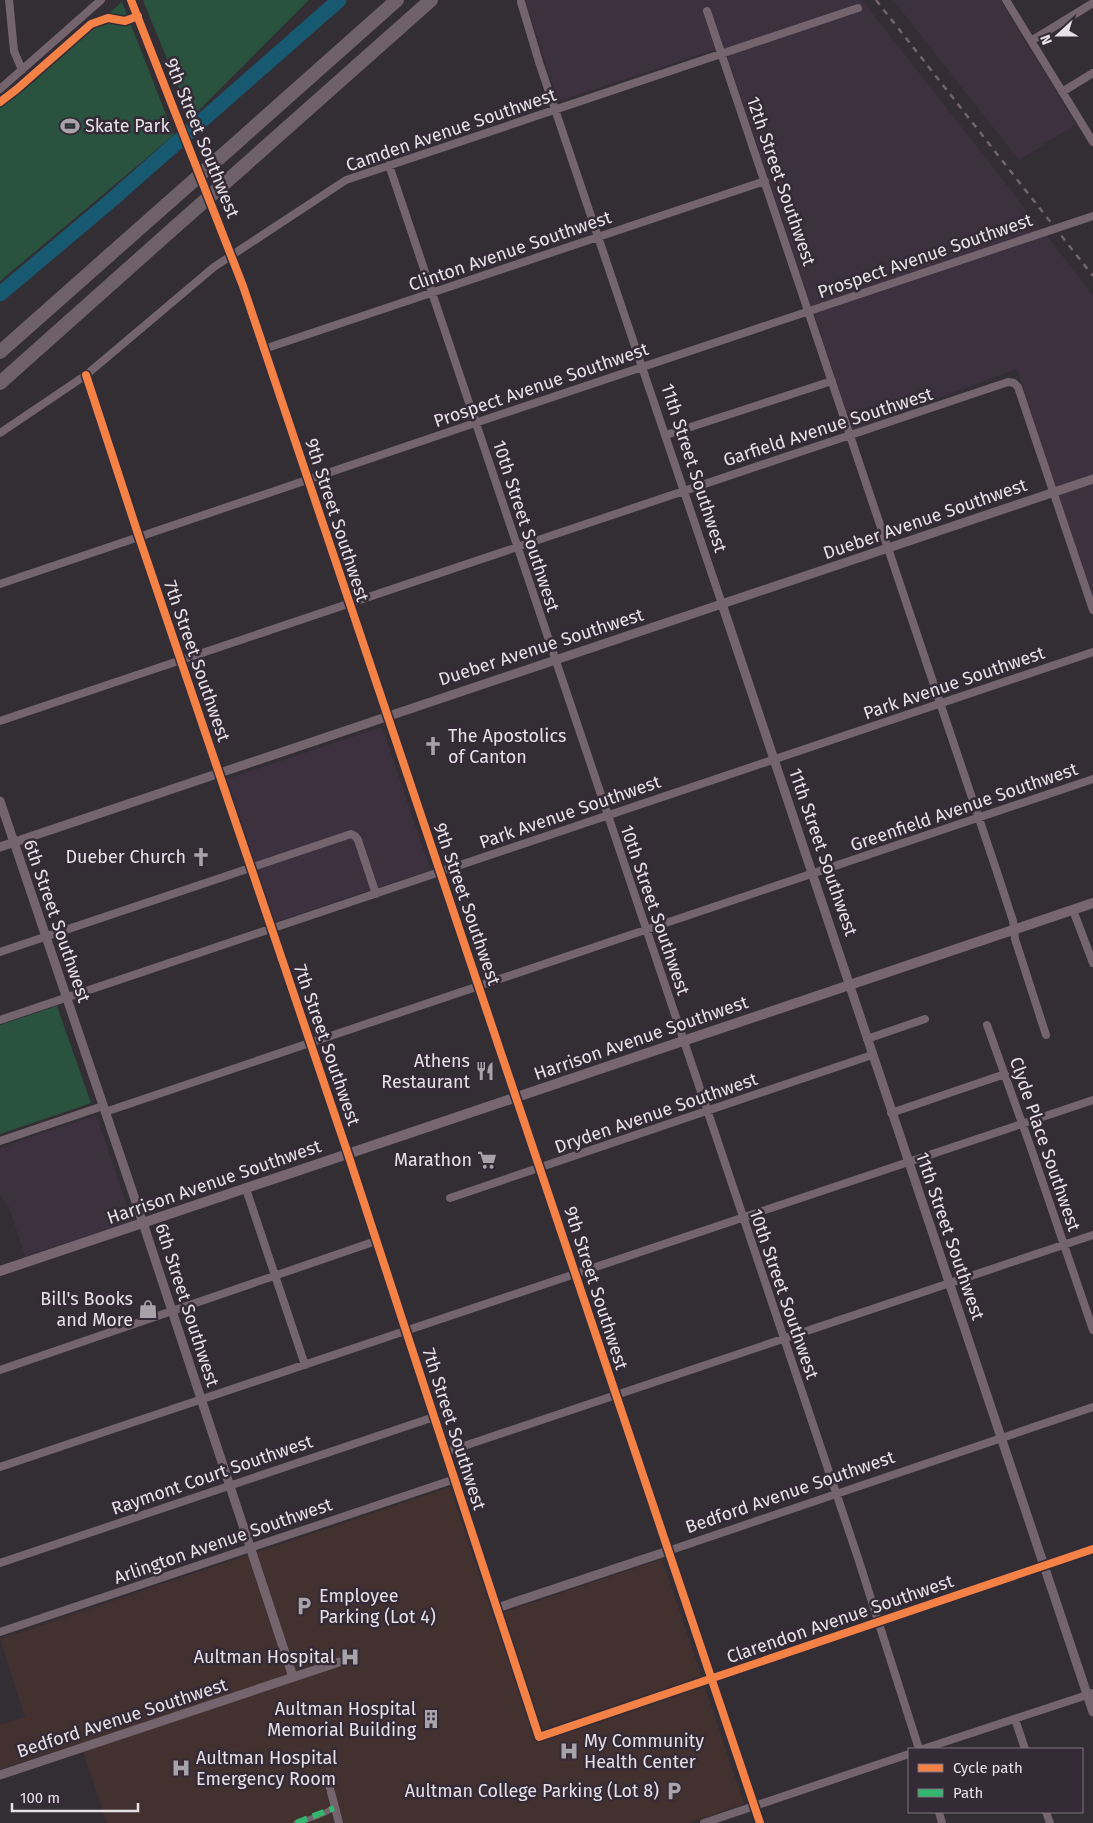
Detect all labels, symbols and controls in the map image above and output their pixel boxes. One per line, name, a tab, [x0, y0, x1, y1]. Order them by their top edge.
north arrow	[1033, 10, 1083, 60]
text: N	[1037, 32, 1056, 47]
street label: 9th Street Southwest	[160, 55, 244, 222]
street label: Camden Avenue Southwest	[343, 83, 560, 176]
street label: 12th Street Southwest	[742, 93, 820, 269]
sports icon: Skate Park	[59, 115, 81, 137]
place label: Skate Park	[85, 115, 171, 137]
street label: Clinton Avenue Southwest	[406, 206, 615, 296]
street label: Prospect Avenue Southwest	[815, 209, 1036, 303]
street label: Prospect Avenue Southwest	[431, 338, 652, 432]
street label: 11th Street Southwest	[656, 381, 732, 556]
street label: Garfield Avenue Southwest	[720, 383, 936, 471]
street label: 9th Street Southwest	[300, 436, 374, 605]
street label: 10th Street Southwest	[488, 438, 564, 615]
street label: Dueber Avenue Southwest	[820, 474, 1030, 564]
street label: 7th Street Southwest	[159, 578, 235, 745]
street label: Dueber Avenue Southwest	[436, 603, 647, 691]
street label: Park Avenue Southwest	[861, 641, 1048, 724]
place label: The Apostolics of Canton	[448, 725, 566, 768]
church icon: The Apostolics of Canton	[422, 735, 444, 757]
street label: Greenfield Avenue Southwest	[848, 758, 1081, 856]
street label: 11th Street Southwest	[784, 765, 862, 939]
street label: Park Avenue Southwest	[477, 770, 664, 853]
street label: 9th Street Southwest	[429, 820, 505, 989]
street label: 10th Street Southwest	[616, 822, 695, 999]
street label: 6th Street Southwest	[19, 837, 95, 1006]
place label: Dueber Church	[65, 846, 186, 868]
church icon: Dueber Church	[190, 846, 212, 868]
street label: 7th Street Southwest	[289, 962, 365, 1129]
street label: Harrison Avenue Southwest	[531, 991, 752, 1085]
place label: Athens Restaurant	[381, 1050, 470, 1093]
street label: Clyde Place Southwest	[1005, 1054, 1085, 1234]
restaurant icon: Athens Restaurant	[474, 1060, 496, 1082]
street label: Dryden Avenue Southwest	[552, 1068, 761, 1158]
street label: Harrison Avenue Southwest	[104, 1135, 325, 1229]
place label: Marathon	[394, 1149, 472, 1171]
supermarket icon: Marathon	[476, 1149, 498, 1171]
street label: 11th Street Southwest	[911, 1149, 989, 1323]
street label: 9th Street Southwest	[559, 1204, 633, 1373]
street label: 10th Street Southwest	[745, 1206, 824, 1383]
street label: 6th Street Southwest	[150, 1221, 224, 1390]
place label: Bill's Books and More	[40, 1288, 133, 1331]
shop icon: Bill's Books and More	[137, 1298, 159, 1320]
street label: 7th Street Southwest	[417, 1345, 491, 1513]
street label: Raymont Court Southwest	[109, 1430, 316, 1520]
street label: Bedford Avenue Southwest	[683, 1446, 898, 1538]
street label: Arlington Avenue Southwest	[111, 1493, 336, 1589]
street label: Clarendon Avenue Southwest	[724, 1570, 957, 1668]
place label: Employee Parking (Lot 4)	[319, 1585, 436, 1628]
parking icon: Employee Parking (Lot 4)	[293, 1595, 315, 1617]
place label: Aultman Hospital	[194, 1646, 335, 1668]
hospital icon: Aultman Hospital	[339, 1646, 361, 1668]
street label: Bedford Avenue Southwest	[14, 1673, 230, 1762]
place label: Aultman Hospital Memorial Building	[267, 1698, 417, 1741]
building icon: Aultman Hospital Memorial Building	[420, 1708, 442, 1730]
place label: My Community Health Center	[584, 1730, 704, 1773]
hospital icon: My Community Health Center	[558, 1740, 580, 1762]
place label: Aultman Hospital Emergency Room	[196, 1747, 337, 1790]
legend	[908, 1748, 1083, 1813]
hospital icon: Aultman Hospital Emergency Room	[170, 1757, 192, 1779]
text: Cycle path	[953, 1759, 1023, 1777]
scale bar	[12, 1780, 139, 1812]
place label: Aultman College Parking (Lot 8)	[405, 1780, 659, 1802]
parking icon: Aultman College Parking (Lot 8)	[663, 1780, 685, 1802]
text: Path	[953, 1784, 983, 1802]
text: 100 m	[20, 1789, 60, 1807]

